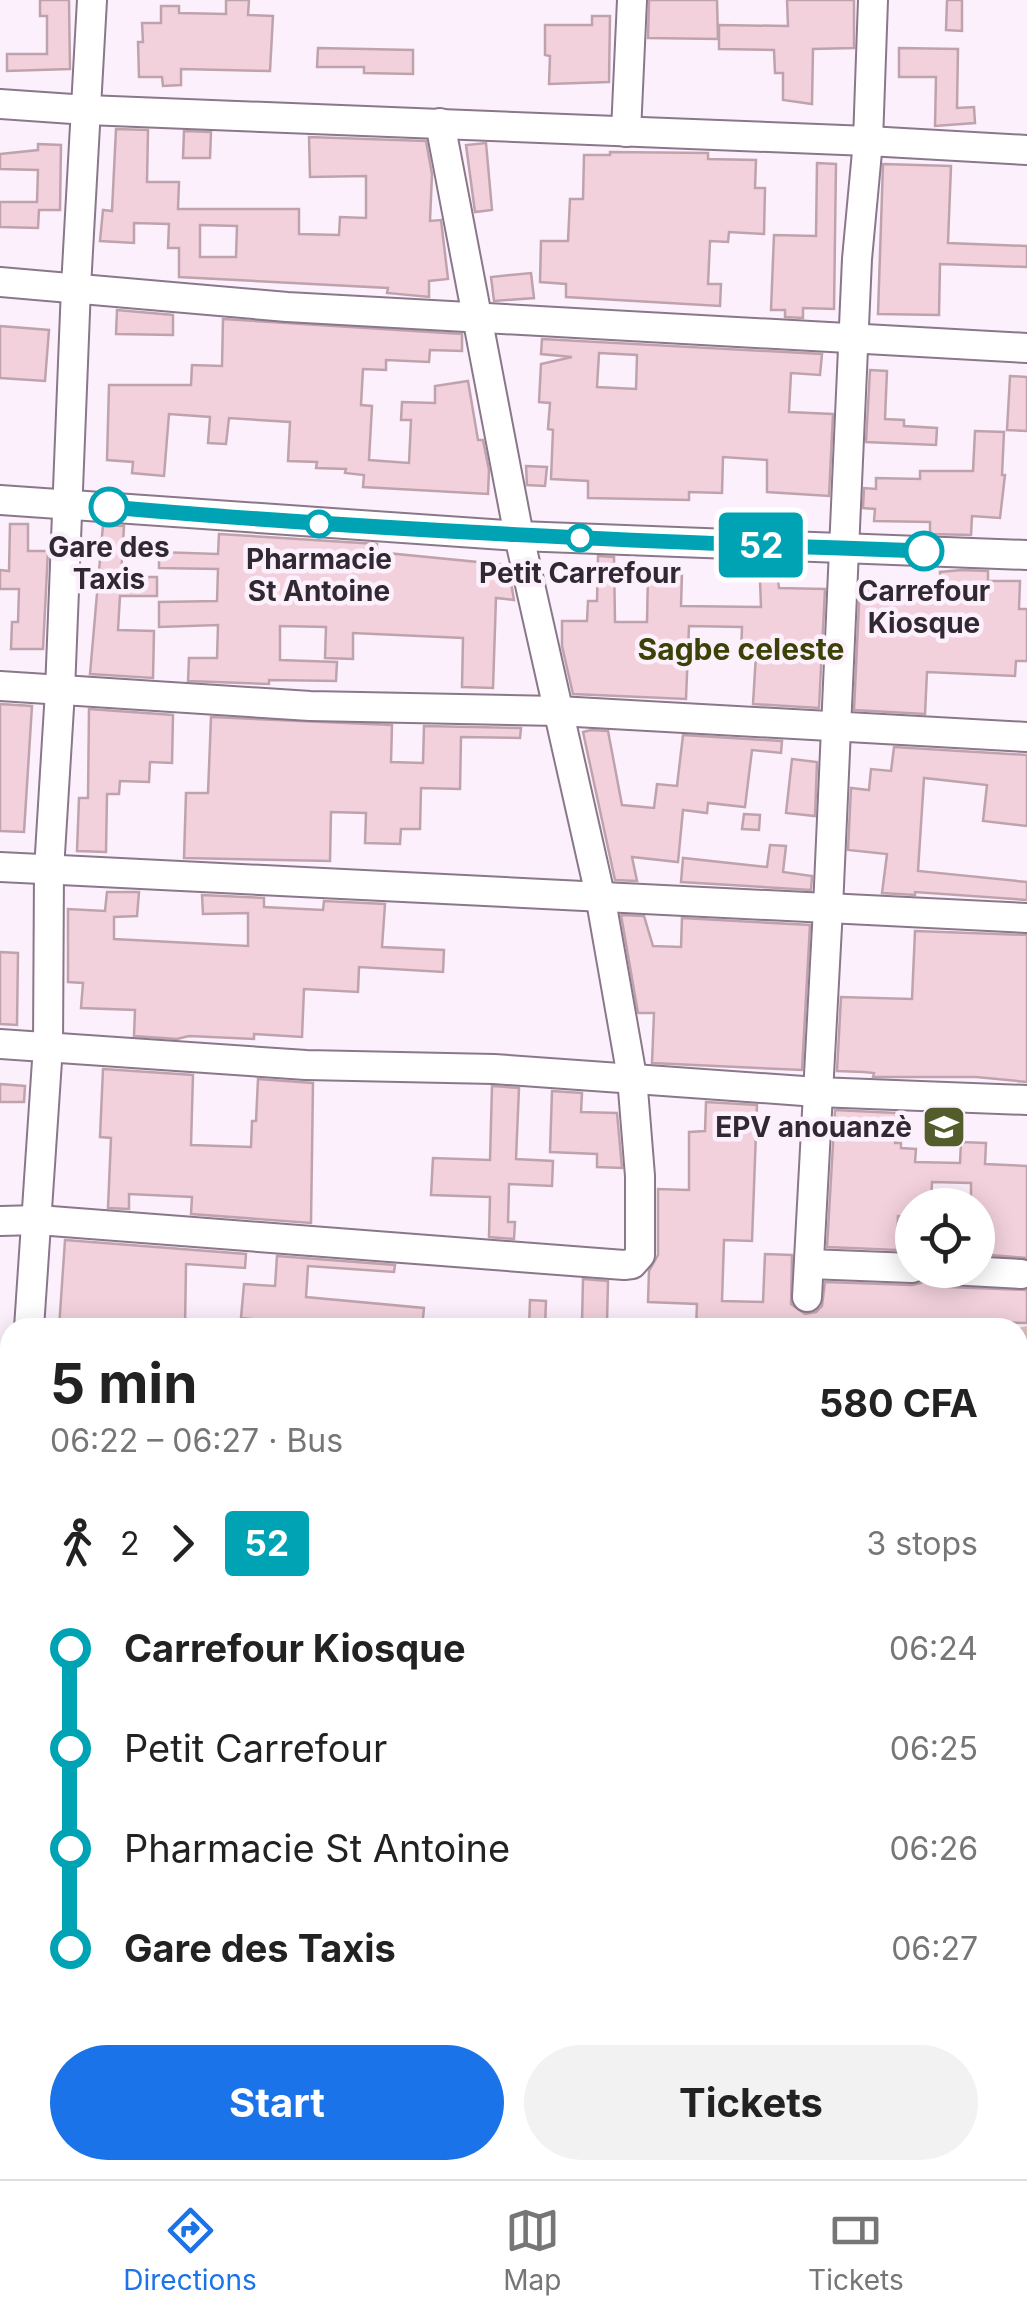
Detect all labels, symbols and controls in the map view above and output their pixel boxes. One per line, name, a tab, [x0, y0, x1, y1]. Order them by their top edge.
marker: Gare des Taxis	[90, 488, 128, 526]
marker: Pharmacie St Antoine	[306, 511, 332, 537]
line badge: 52	[716, 512, 806, 578]
text: 52	[739, 524, 783, 566]
marker: Petit Carrefour	[567, 525, 593, 551]
place label: Gare des Taxis	[48, 530, 170, 596]
marker: Carrefour Kiosque	[905, 532, 943, 570]
place label: Pharmacie St Antoine	[246, 542, 392, 608]
place label: Petit Carrefour	[479, 556, 681, 590]
place label: Carrefour Kiosque	[858, 574, 990, 640]
district label: Sagbe celeste	[638, 631, 844, 667]
school or university icon: EPV anouanzè	[921, 1104, 967, 1150]
place label: EPV anouanzè	[715, 1110, 912, 1144]
map controls	[895, 1188, 995, 1288]
button: locate	[895, 1188, 995, 1288]
text: 5 min	[50, 1350, 198, 1416]
text: 580 CFA	[819, 1380, 978, 1426]
text: 06:22 – 06:27 · Bus	[50, 1421, 343, 1460]
icon: walk	[50, 1516, 105, 1571]
icon: forward	[155, 1516, 210, 1571]
text: 52	[245, 1522, 289, 1564]
text: 2	[120, 1524, 140, 1563]
text: 3 stops	[867, 1524, 978, 1563]
text: Carrefour Kiosque	[124, 1625, 466, 1671]
text: 06:24	[889, 1629, 978, 1668]
text: Petit Carrefour	[124, 1725, 387, 1771]
text: 06:25	[890, 1729, 978, 1768]
text: Pharmacie St Antoine	[124, 1825, 510, 1871]
text: 06:26	[889, 1829, 978, 1868]
text: Gare des Taxis	[124, 1925, 396, 1971]
text: 06:27	[891, 1929, 978, 1968]
button: Start	[50, 2045, 504, 2160]
button: Tickets	[524, 2045, 978, 2160]
tab: Directions	[123, 2203, 257, 2297]
tab: Map	[503, 2203, 562, 2297]
tab: Tickets	[808, 2203, 904, 2297]

